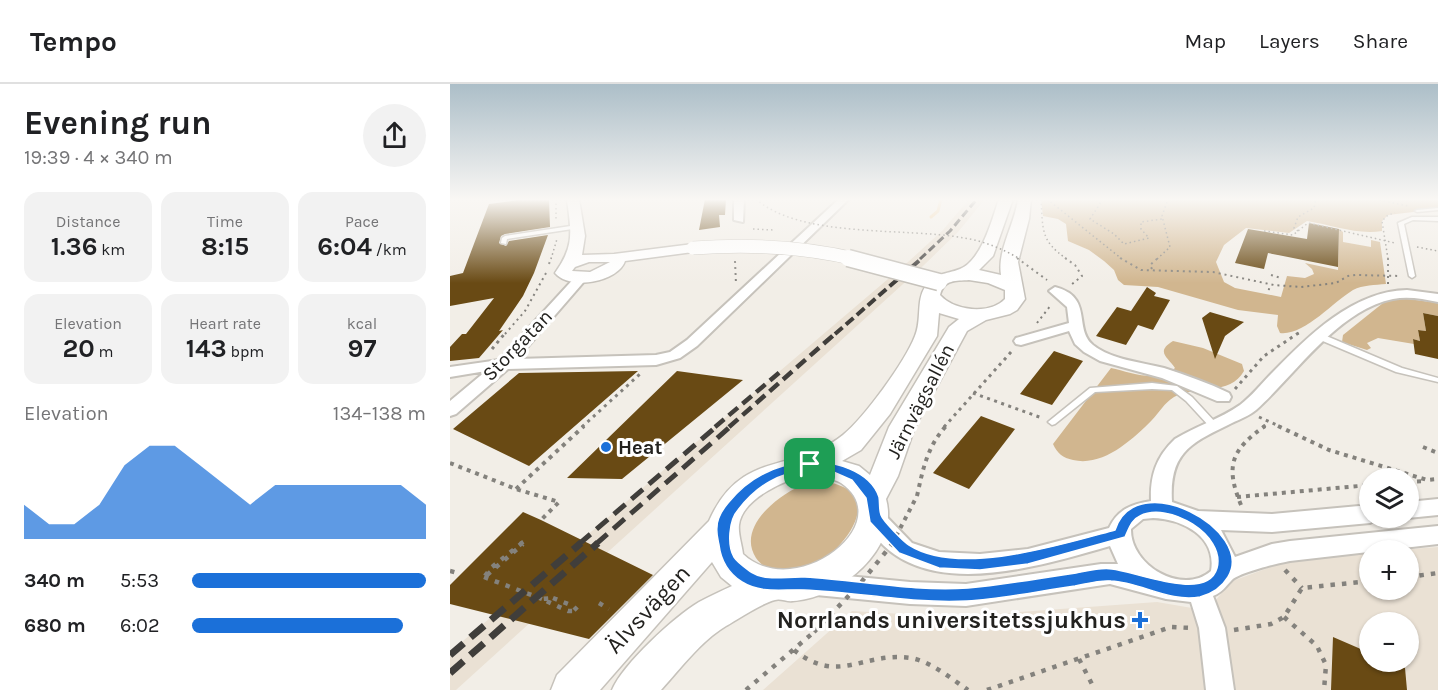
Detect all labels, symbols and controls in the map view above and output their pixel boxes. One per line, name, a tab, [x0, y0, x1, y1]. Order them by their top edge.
text: Tempo	[30, 25, 117, 58]
text: Map	[1184, 29, 1226, 53]
text: Layers	[1259, 29, 1320, 53]
text: Share	[1353, 29, 1408, 53]
text: Evening run	[24, 104, 212, 142]
button: share	[363, 104, 426, 167]
text: 19:39 · 4 × 340 m	[24, 146, 173, 169]
text: Distance	[56, 212, 120, 231]
text: Time	[207, 212, 243, 231]
text: Pace	[345, 212, 379, 231]
text: 1.36	[51, 231, 98, 262]
text: 8:15	[201, 231, 249, 262]
text: 6:04	[317, 231, 372, 262]
text: km	[98, 240, 125, 259]
text: /km	[372, 240, 407, 259]
street label: Storgatan	[478, 305, 557, 386]
text: Elevation	[54, 314, 122, 333]
text: Heart rate	[189, 314, 261, 333]
text: kcal	[347, 314, 377, 333]
text: 20	[63, 333, 95, 364]
text: 143	[186, 333, 227, 364]
text: 97	[348, 333, 376, 364]
street label: Järnvägsallén	[882, 340, 959, 462]
text: m	[95, 342, 113, 361]
text: bpm	[227, 342, 264, 361]
text: Elevation	[24, 402, 109, 425]
text: 134–138 m	[333, 402, 426, 425]
place label: Heat	[618, 436, 662, 459]
pin	[784, 438, 835, 489]
marker: Heat	[599, 440, 613, 454]
icon: arrive	[793, 447, 826, 480]
map controls	[1359, 468, 1419, 672]
button: layers	[1359, 468, 1419, 528]
button: +	[1359, 540, 1419, 600]
street label: Älvsvägen	[600, 559, 696, 659]
text: 340 m	[24, 569, 85, 592]
text: 5:53	[120, 569, 159, 592]
place label: Norrlands universitetssjukhus	[777, 606, 1126, 634]
marker: Norrlands universitetssjukhus	[1131, 611, 1149, 629]
button: −	[1359, 612, 1419, 672]
text: 680 m	[24, 614, 86, 637]
text: 6:02	[120, 614, 160, 637]

